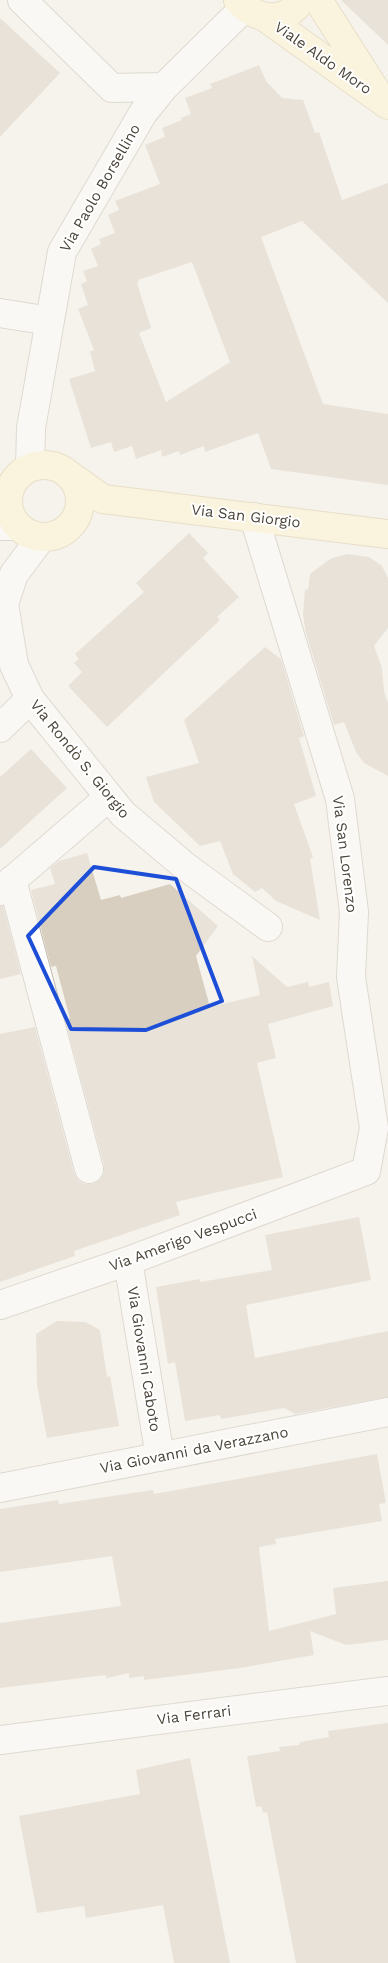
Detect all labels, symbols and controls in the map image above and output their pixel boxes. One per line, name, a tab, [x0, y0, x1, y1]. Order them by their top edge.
street label: Viale Aldo Moro	[271, 18, 375, 98]
street label: Via Paolo Borsellino	[56, 121, 144, 255]
street label: Via San Giorgio	[190, 500, 302, 532]
street label: Via Rondò S. Giorgio	[27, 696, 133, 822]
street label: Via San Lorenzo	[329, 794, 361, 914]
street label: Via Amerigo Vespucci	[107, 1205, 259, 1275]
street label: Via Giovanni Caboto	[124, 1285, 164, 1433]
street label: Via Giovanni da Verazzano	[98, 1423, 290, 1477]
street label: Via Ferrari	[156, 1702, 232, 1728]

